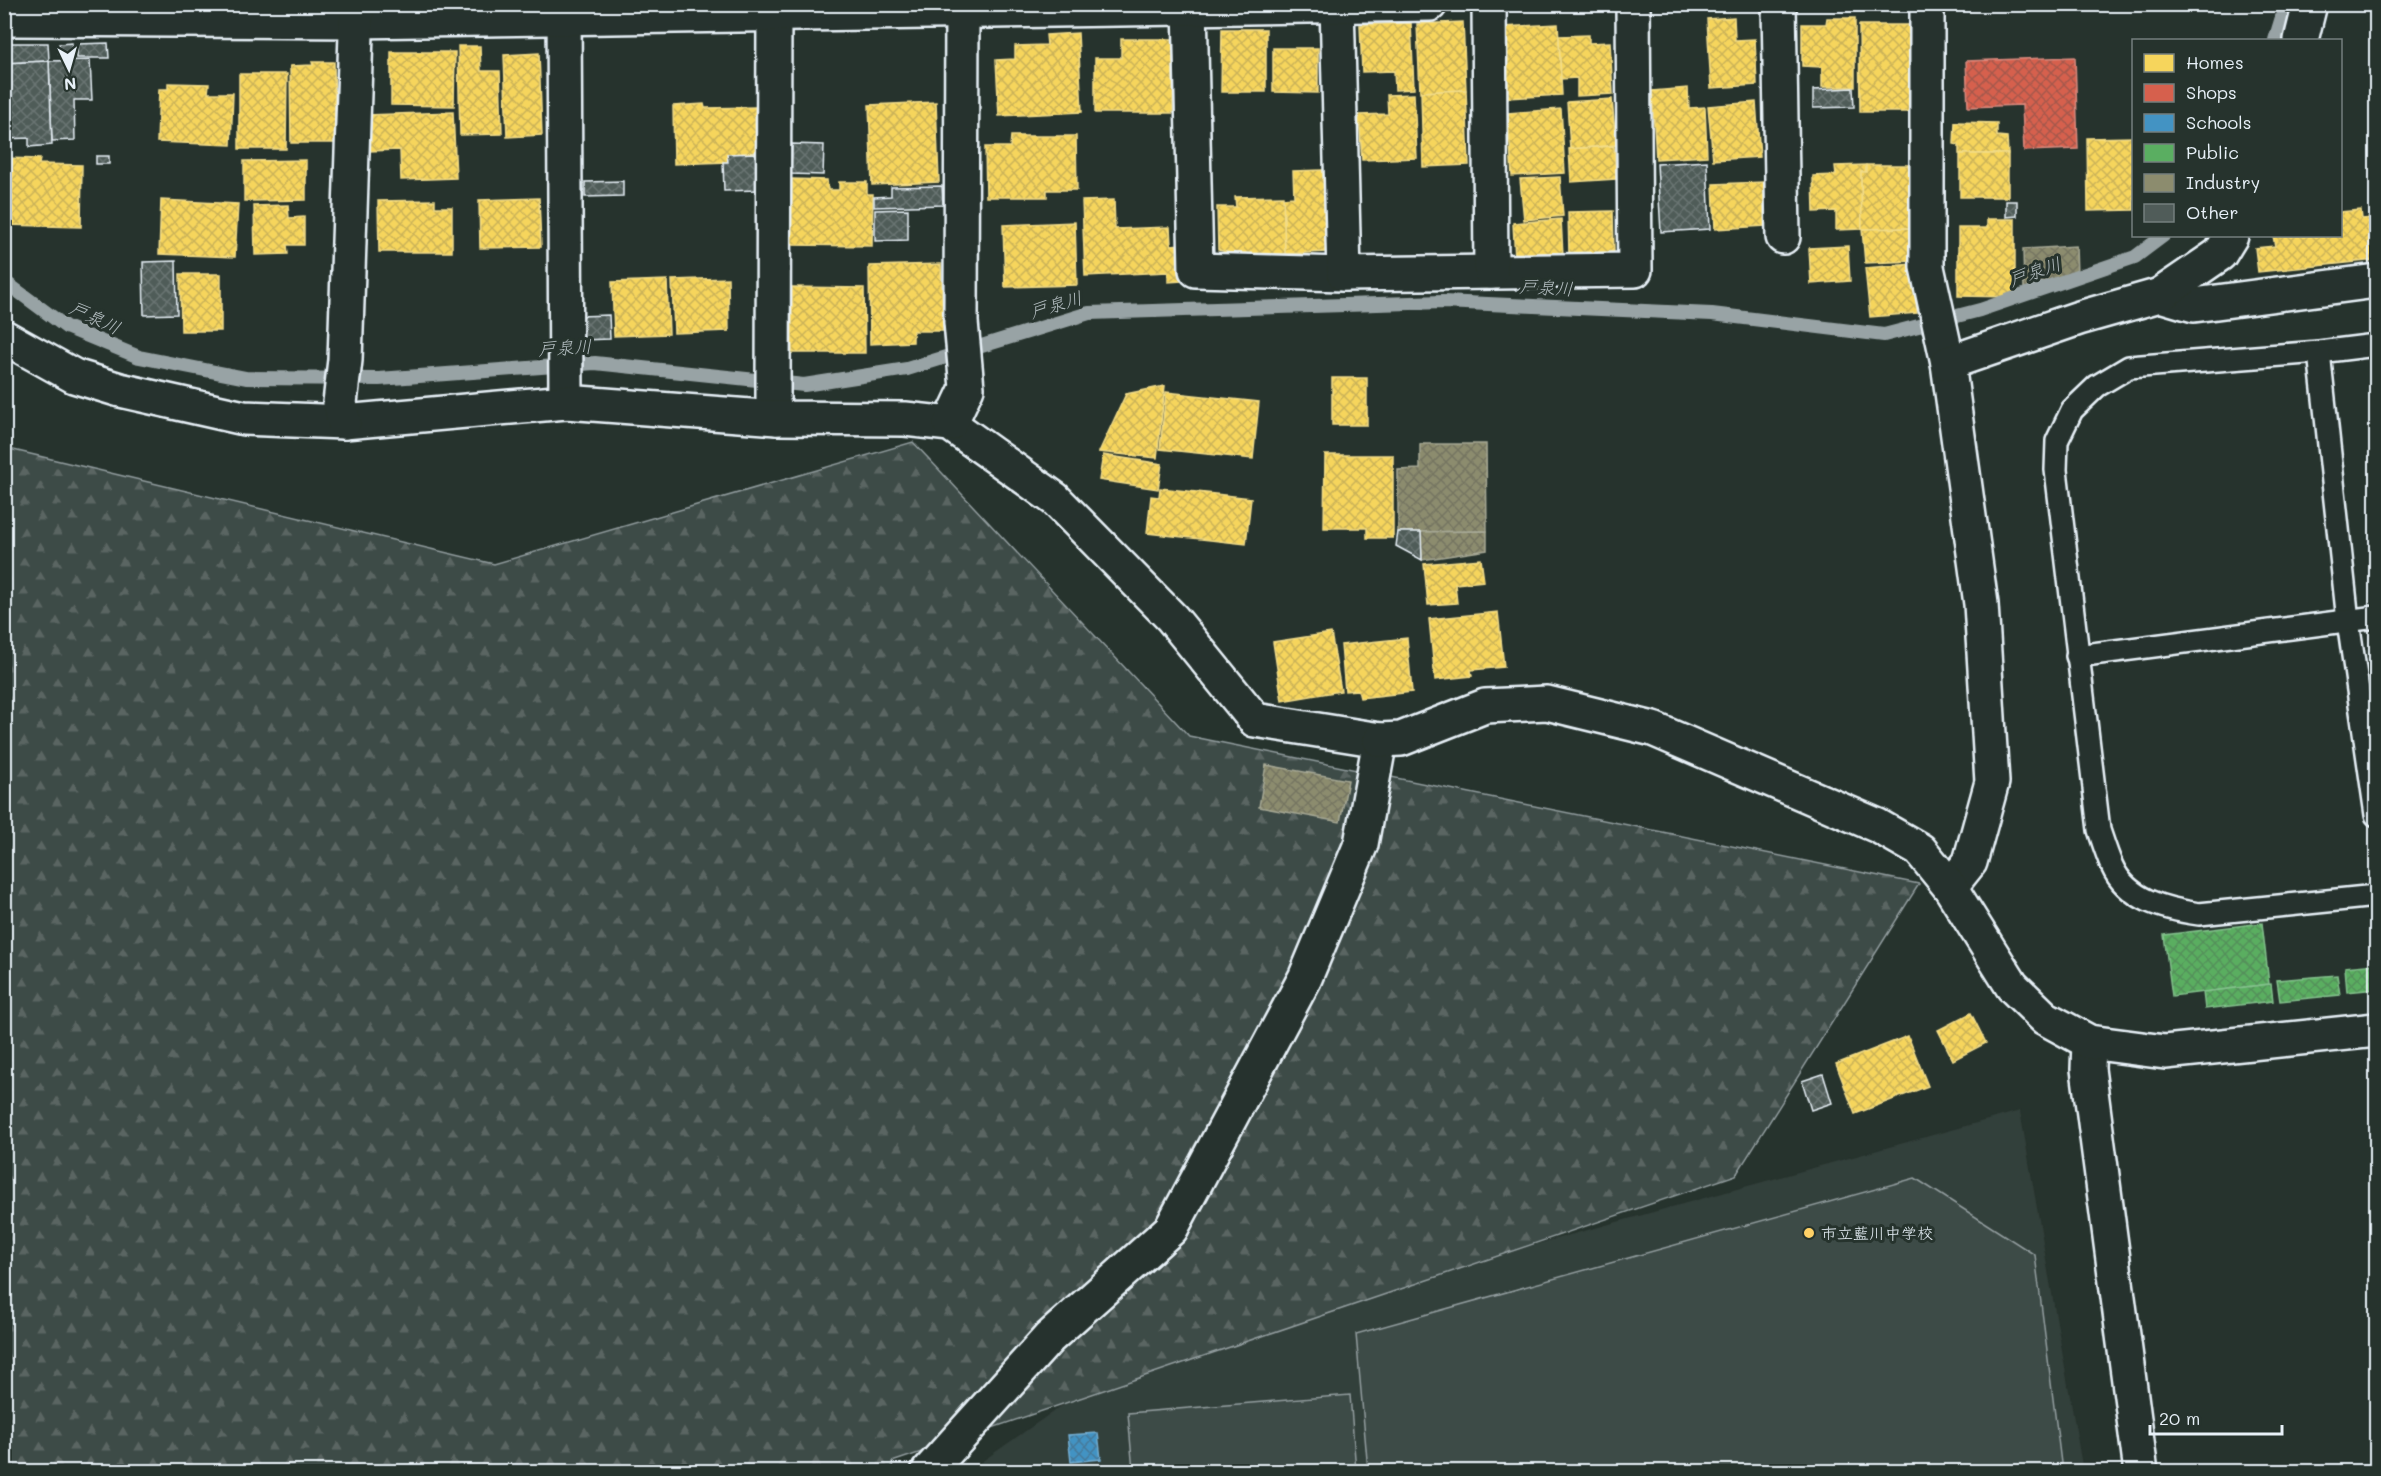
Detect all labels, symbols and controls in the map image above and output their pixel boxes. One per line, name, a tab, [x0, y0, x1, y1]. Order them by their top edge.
north arrow	[39, 39, 99, 99]
legend	[2132, 39, 2342, 237]
text: Homes	[2186, 50, 2244, 74]
text: N	[63, 73, 77, 95]
text: Shops	[2186, 80, 2237, 104]
text: Schools	[2186, 110, 2251, 134]
text: Public	[2186, 140, 2239, 164]
text: Industry	[2186, 170, 2260, 194]
text: Other	[2186, 200, 2239, 224]
water label: 戸泉川	[2005, 251, 2064, 291]
water label: 戸泉川	[1518, 274, 1574, 300]
water label: 戸泉川	[1026, 285, 1085, 323]
water label: 戸泉川	[66, 295, 125, 339]
water label: 戸泉川	[537, 334, 593, 360]
place label: 市立藍川中学校	[1821, 1222, 1933, 1243]
marker: 市立藍川中学校	[1802, 1226, 1816, 1240]
scale bar	[2150, 1398, 2282, 1436]
text: 20 m	[2159, 1406, 2200, 1430]

